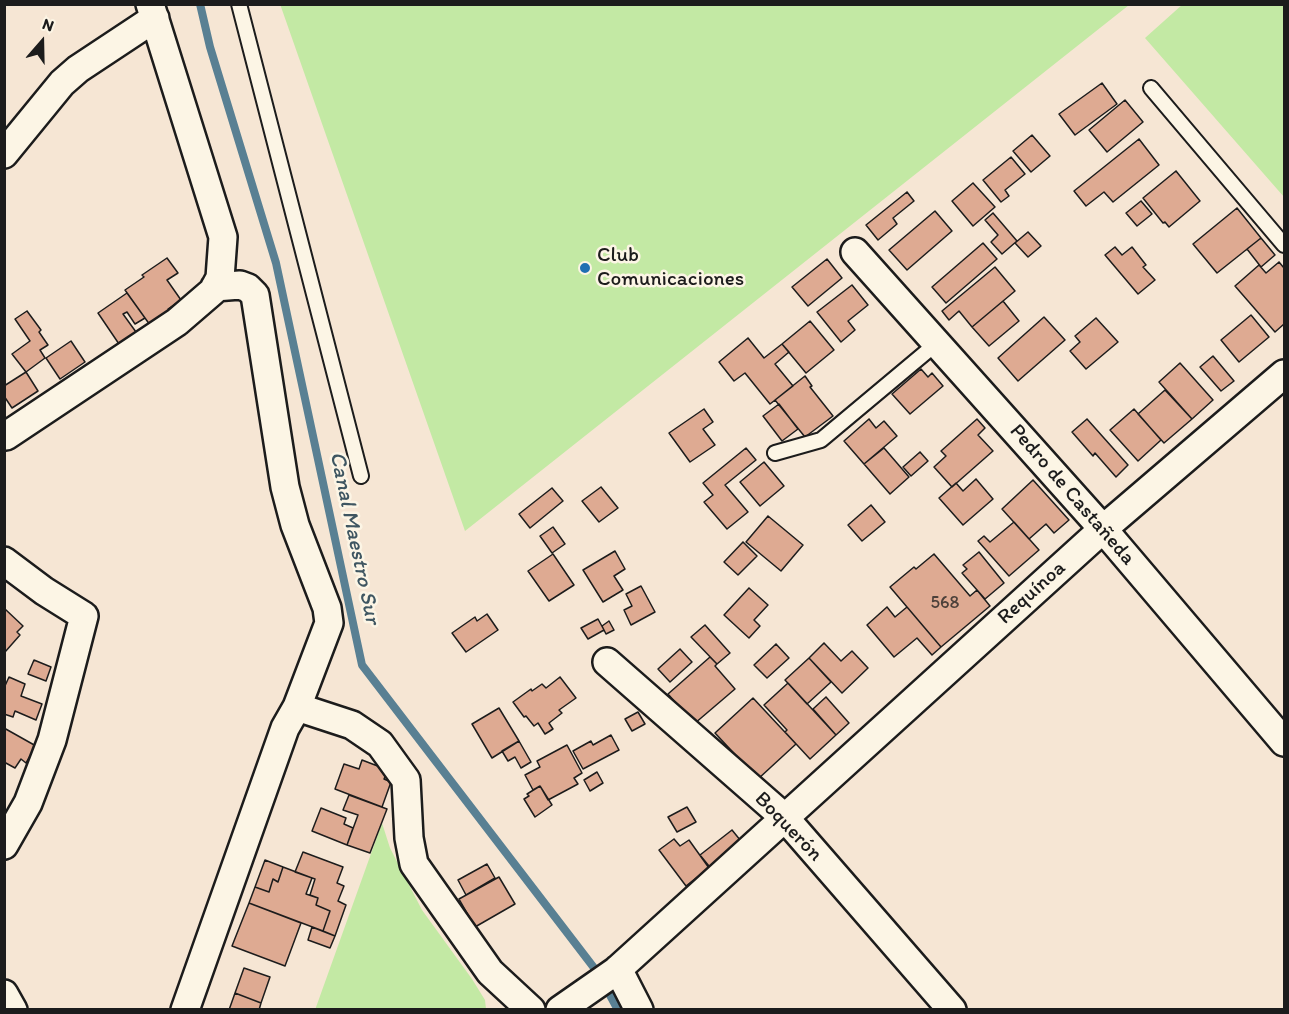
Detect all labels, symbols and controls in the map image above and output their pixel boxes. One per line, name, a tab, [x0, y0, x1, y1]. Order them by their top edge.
north arrow	[12, 12, 72, 72]
text: N	[40, 14, 57, 35]
place label: Club Comunicaciones	[597, 243, 744, 293]
marker: Club Comunicaciones	[578, 261, 592, 275]
street label: Pedro de Castañeda	[1004, 419, 1140, 571]
water label: Canal Maestro Sur	[323, 449, 385, 627]
street label: Requínoa	[993, 556, 1071, 630]
house number: 568	[931, 592, 959, 614]
street label: Boquerón	[749, 787, 827, 867]

